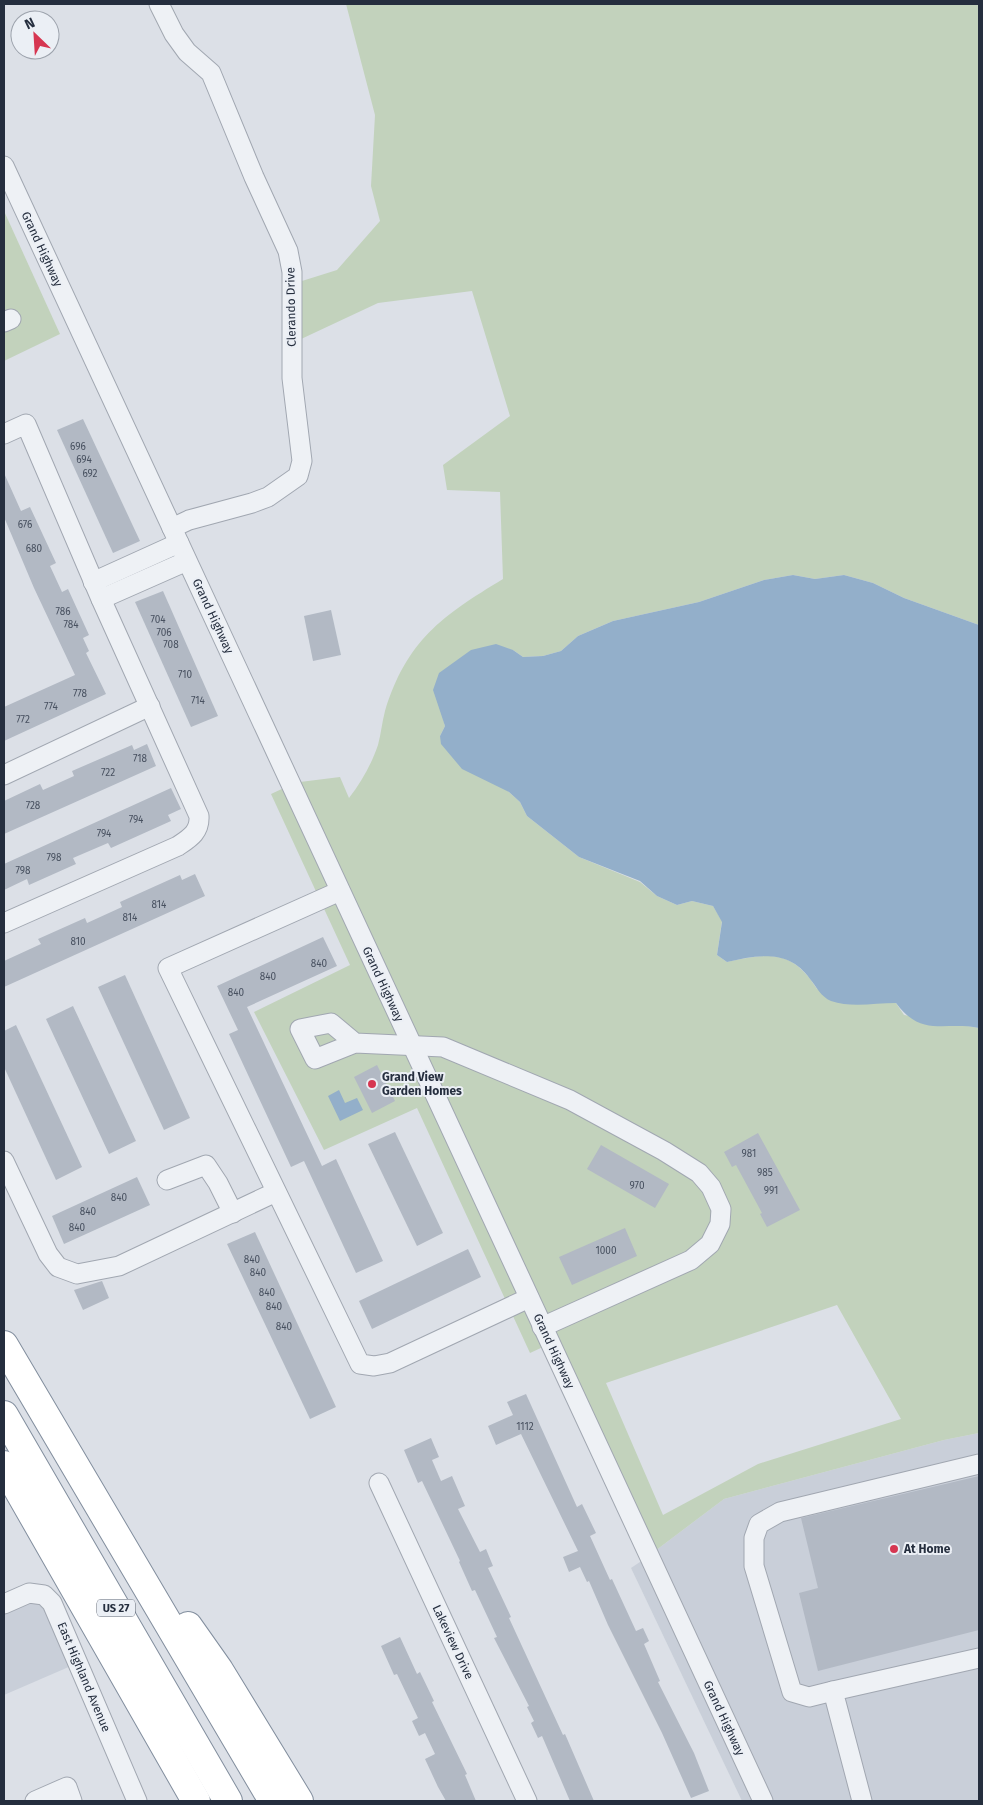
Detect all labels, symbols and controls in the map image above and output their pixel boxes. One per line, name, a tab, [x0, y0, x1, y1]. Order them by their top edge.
north arrow	[10, 10, 60, 60]
text: N	[22, 14, 38, 33]
street label: Grand Highway	[18, 209, 66, 289]
street label: Clerando Drive	[283, 267, 299, 347]
house number: 696	[70, 441, 86, 453]
house number: 694	[76, 454, 93, 466]
house number: 692	[82, 468, 98, 480]
house number: 676	[18, 519, 32, 531]
house number: 680	[26, 543, 43, 555]
street label: Grand Highway	[189, 576, 237, 656]
house number: 786	[55, 606, 71, 618]
house number: 704	[150, 614, 166, 626]
house number: 784	[63, 619, 79, 631]
house number: 706	[156, 627, 172, 639]
house number: 708	[163, 639, 179, 651]
house number: 710	[178, 669, 193, 681]
house number: 778	[73, 688, 88, 700]
house number: 714	[191, 695, 206, 707]
house number: 774	[44, 701, 59, 713]
house number: 772	[16, 714, 30, 726]
house number: 718	[133, 753, 148, 765]
house number: 722	[101, 767, 115, 779]
house number: 728	[26, 800, 41, 812]
house number: 794	[129, 814, 144, 826]
house number: 794	[97, 828, 112, 840]
house number: 798	[46, 852, 62, 864]
house number: 798	[15, 865, 31, 877]
house number: 814	[152, 899, 167, 911]
house number: 814	[123, 912, 138, 924]
house number: 810	[70, 936, 86, 948]
street label: Grand Highway	[359, 944, 407, 1024]
house number: 840	[311, 958, 328, 970]
house number: 840	[260, 971, 277, 983]
house number: 840	[228, 987, 245, 999]
place label: Grand View Garden Homes	[382, 1070, 462, 1098]
marker: Grand View Garden Homes	[366, 1078, 378, 1090]
house number: 981	[742, 1148, 756, 1160]
house number: 985	[757, 1167, 773, 1179]
house number: 970	[629, 1180, 645, 1192]
house number: 991	[764, 1185, 778, 1197]
house number: 840	[111, 1192, 128, 1204]
house number: 840	[80, 1206, 97, 1218]
house number: 840	[69, 1222, 86, 1234]
house number: 1000	[595, 1245, 617, 1257]
house number: 840	[244, 1254, 261, 1266]
house number: 840	[250, 1267, 267, 1279]
house number: 840	[259, 1287, 276, 1299]
house number: 840	[266, 1301, 283, 1313]
street label: Grand Highway	[530, 1311, 578, 1391]
house number: 840	[276, 1321, 293, 1333]
house number: 1112	[516, 1421, 534, 1433]
place label: At Home	[903, 1542, 951, 1556]
marker: At Home	[888, 1543, 900, 1555]
road number: US 27	[97, 1600, 135, 1616]
street label: Lakeview Drive	[430, 1602, 476, 1682]
street label: East Highland Avenue	[55, 1620, 113, 1734]
street label: Grand Highway	[700, 1678, 748, 1758]

